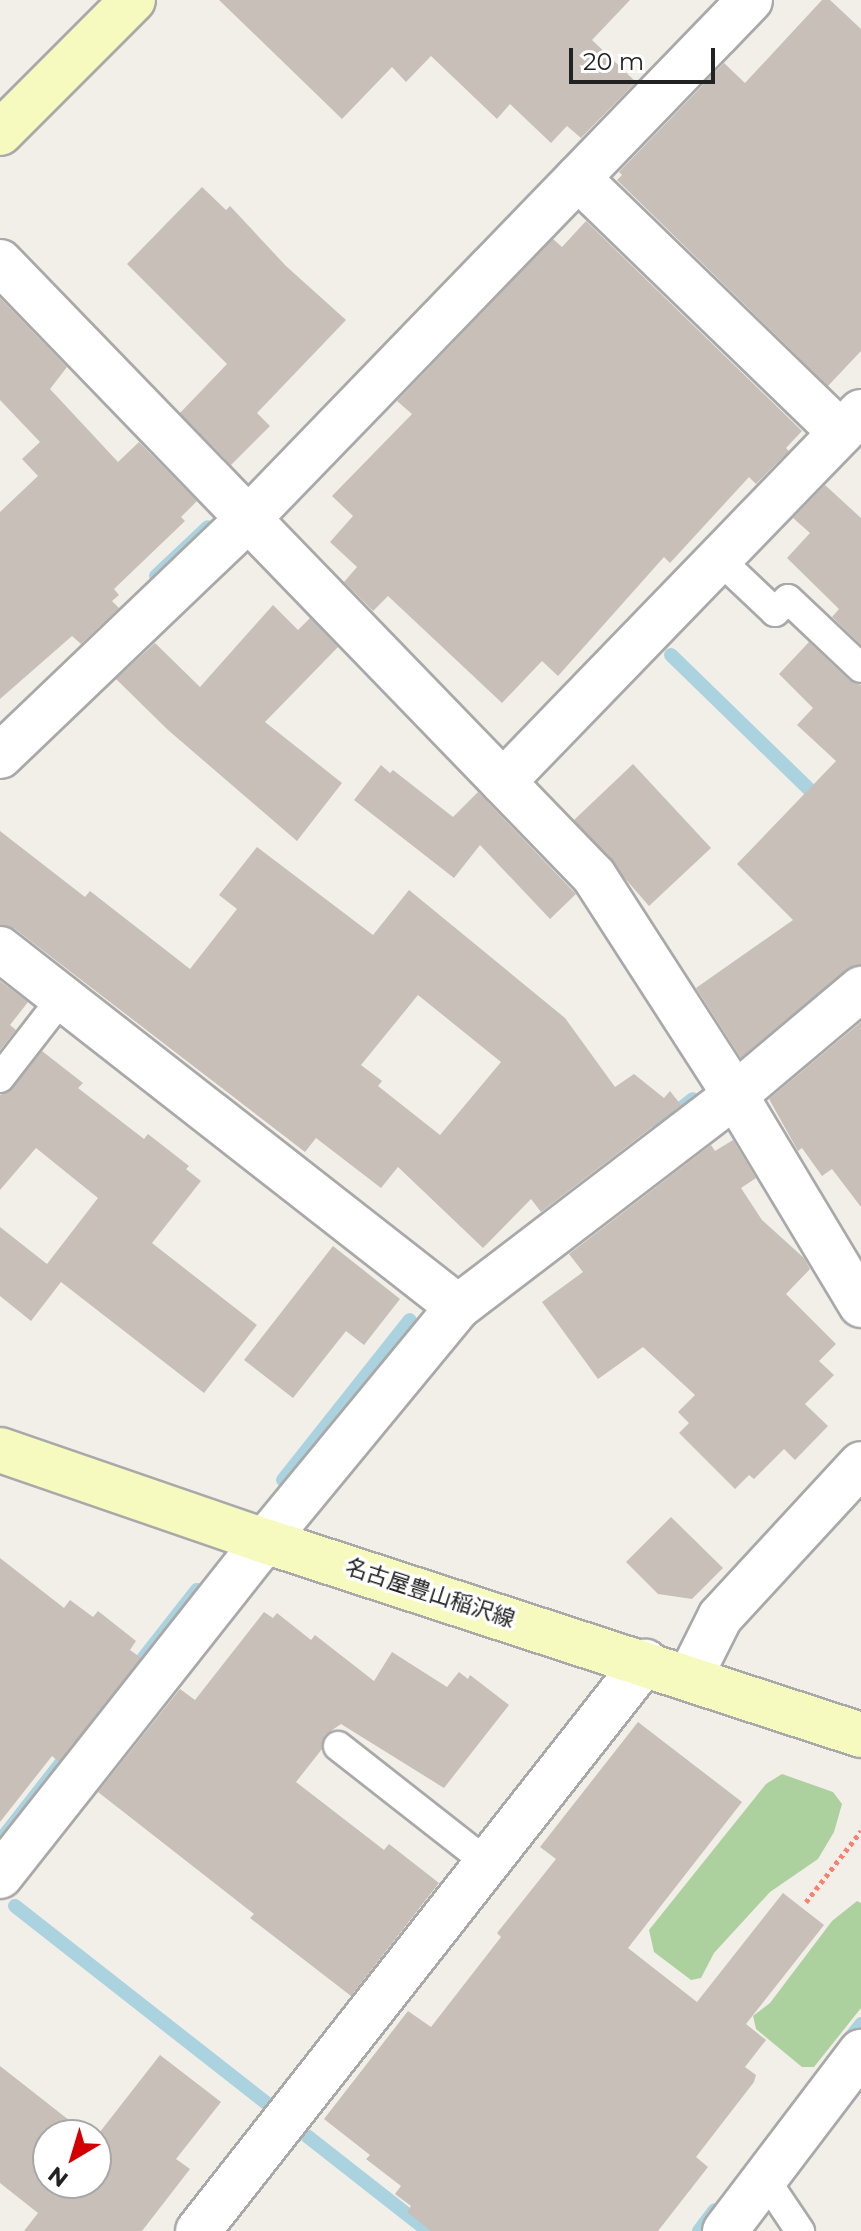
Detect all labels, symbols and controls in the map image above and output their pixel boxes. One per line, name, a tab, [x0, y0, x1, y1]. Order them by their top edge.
scale bar	[573, 32, 719, 82]
text: 20 m	[583, 47, 644, 76]
street label: 名古屋豊山稲沢線	[342, 1553, 518, 1633]
north arrow	[32, 2119, 112, 2199]
text: N	[43, 2161, 73, 2193]

